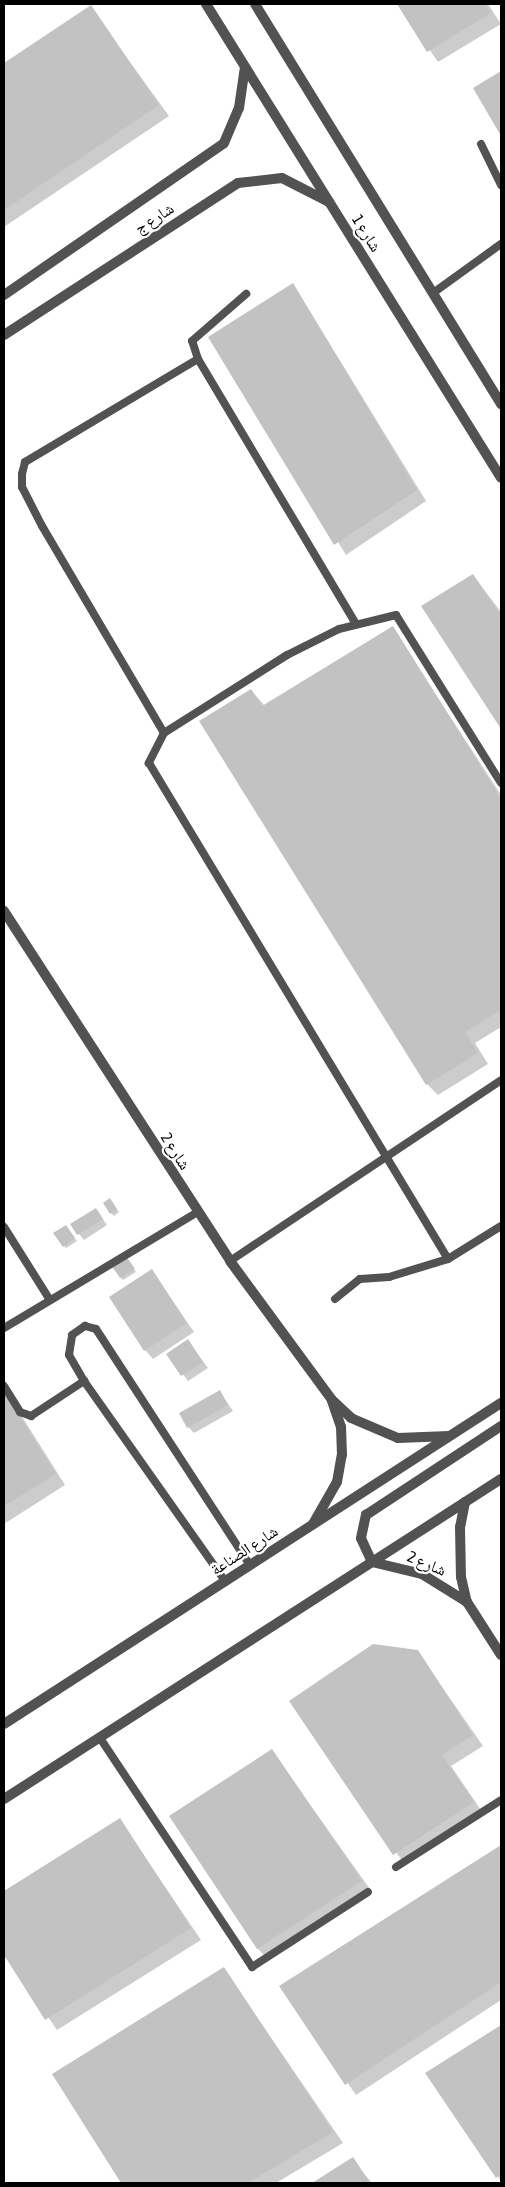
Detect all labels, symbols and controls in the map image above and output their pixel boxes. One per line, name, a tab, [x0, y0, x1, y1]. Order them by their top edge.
street label: شارع ج	[131, 198, 177, 238]
street label: شارع 1	[348, 211, 386, 255]
street label: شارع 2	[157, 1129, 195, 1173]
street label: شارع الصناعة	[207, 1521, 281, 1579]
street label: شارع 2	[405, 1546, 449, 1580]

